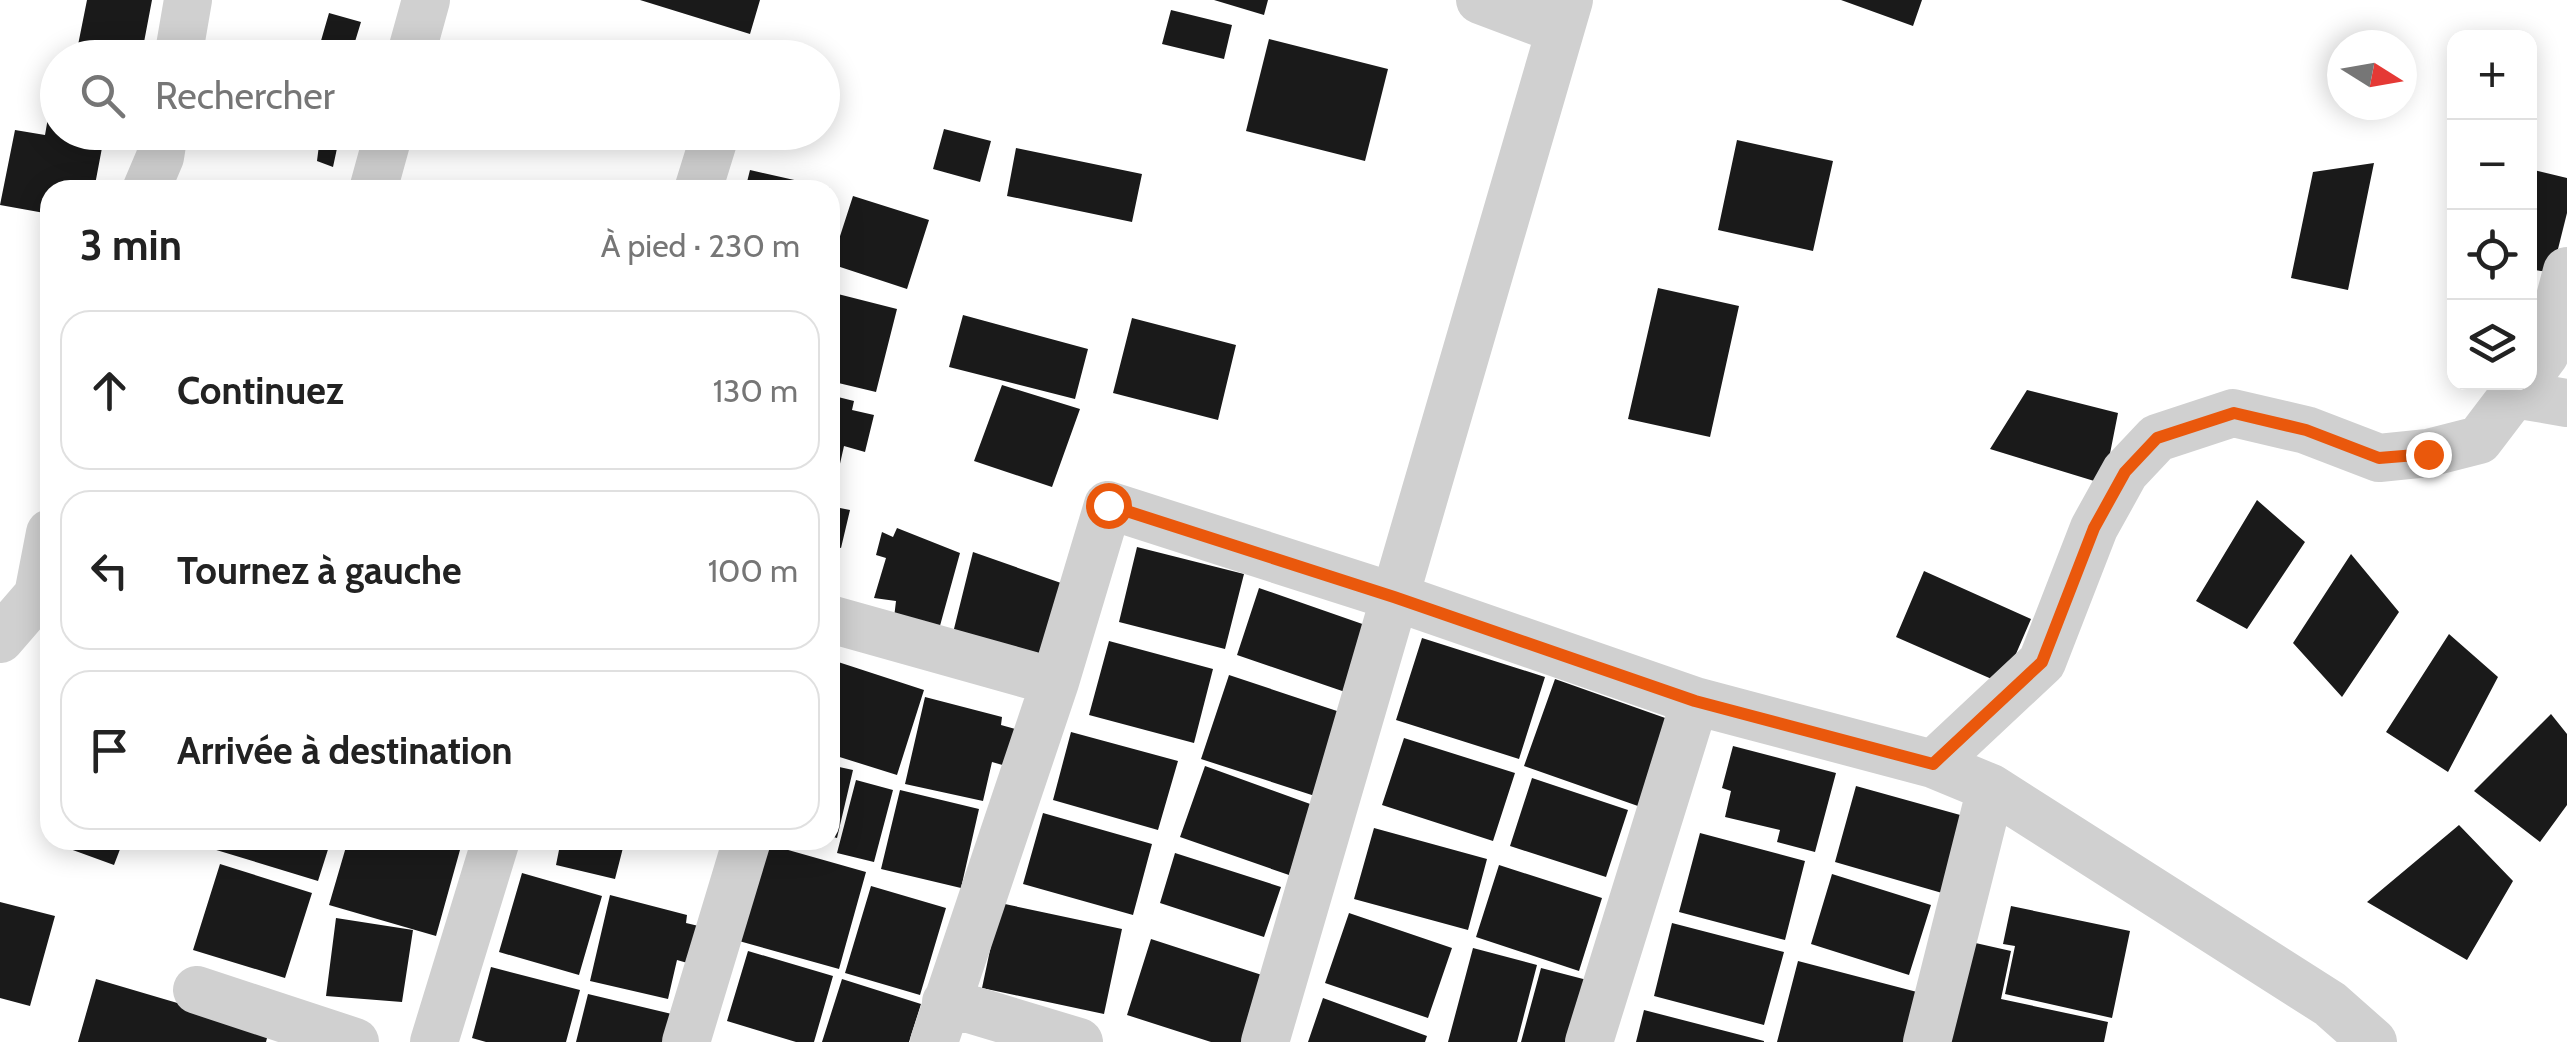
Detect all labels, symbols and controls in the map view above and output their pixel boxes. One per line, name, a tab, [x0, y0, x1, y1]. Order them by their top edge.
north arrow	[2327, 30, 2417, 120]
map controls	[2447, 30, 2537, 390]
button: +	[2447, 30, 2537, 120]
search box	[40, 40, 840, 150]
icon: search	[75, 68, 130, 123]
text: Rechercher	[155, 72, 335, 119]
button: −	[2447, 120, 2537, 210]
button: locate	[2447, 210, 2537, 300]
text: 3 min	[80, 219, 182, 271]
text: À pied · 230 m	[601, 226, 800, 265]
button: layers	[2447, 300, 2537, 390]
icon: ahead	[82, 363, 137, 418]
text: Continuez	[177, 367, 344, 414]
text: 130 m	[713, 371, 798, 410]
route end	[2406, 432, 2452, 478]
route start	[1086, 483, 1132, 529]
icon: left	[82, 543, 137, 598]
text: Tournez à gauche	[177, 547, 462, 594]
text: 100 m	[708, 551, 798, 590]
icon: arrive	[82, 723, 137, 778]
text: Arrivée à destination	[177, 727, 513, 774]

